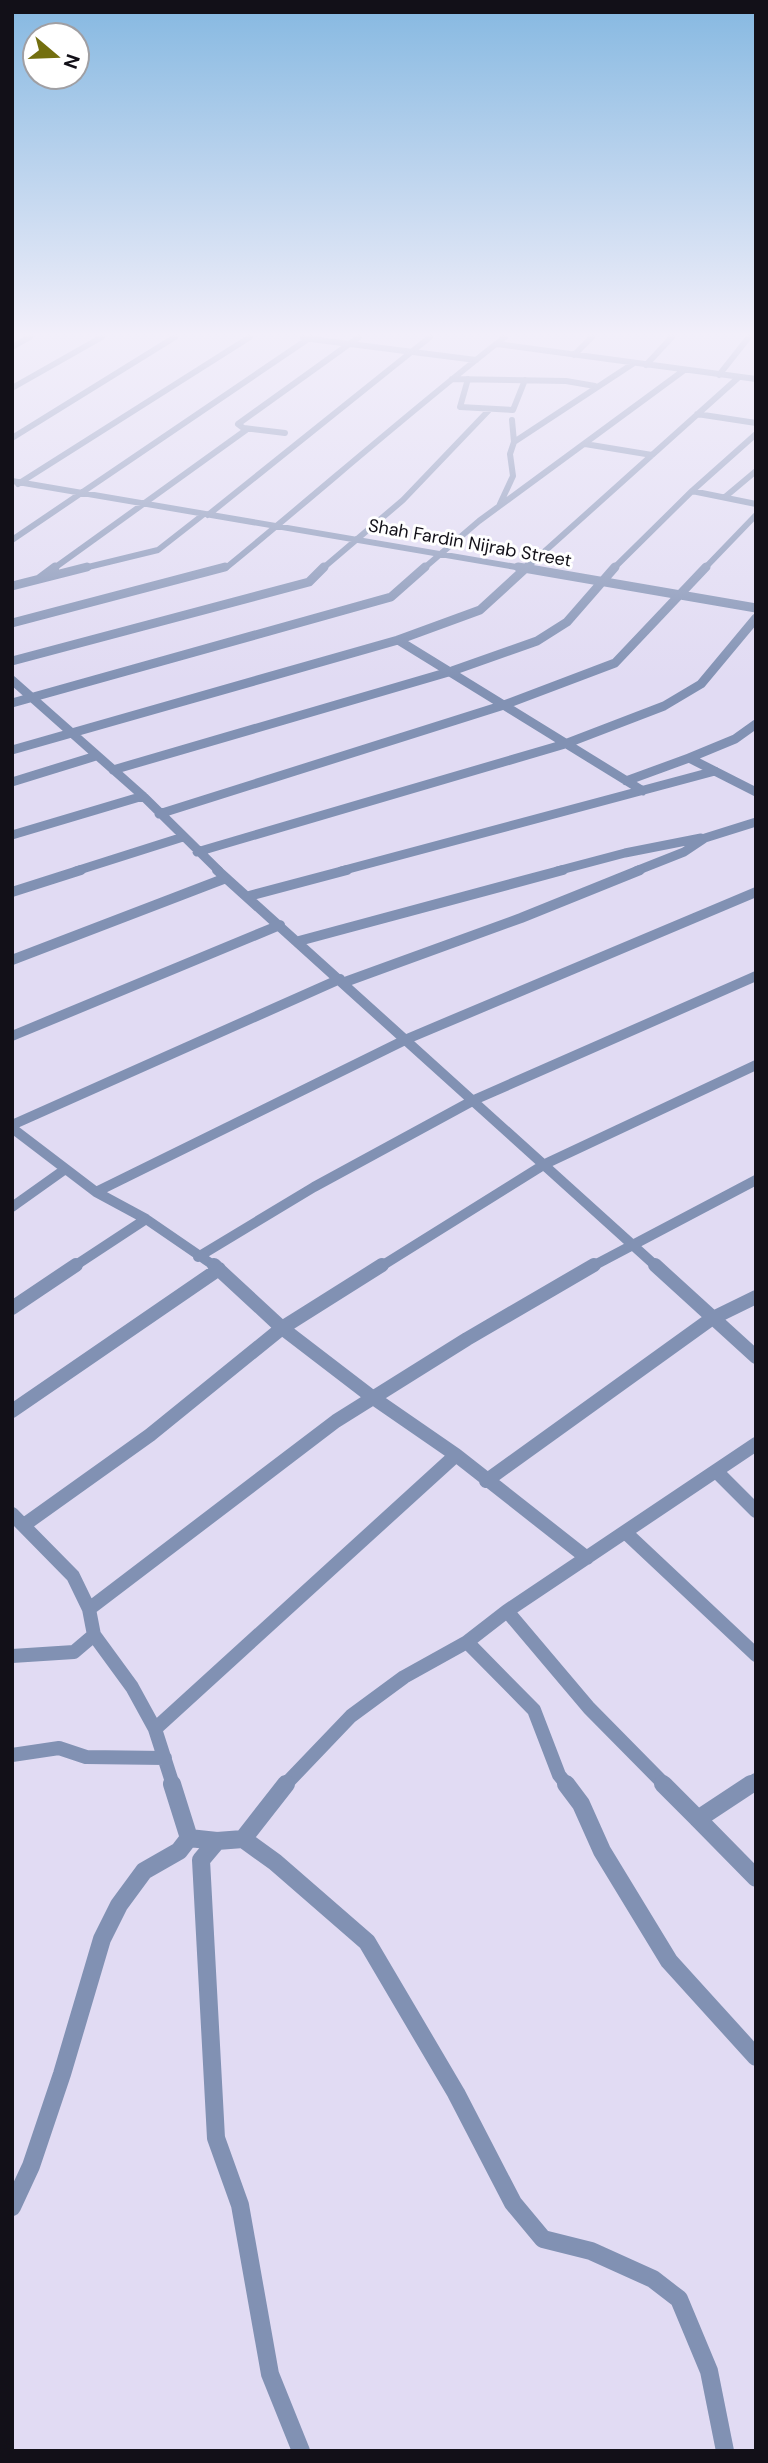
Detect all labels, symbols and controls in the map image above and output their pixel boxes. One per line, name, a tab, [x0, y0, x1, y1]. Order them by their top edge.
north arrow	[21, 21, 91, 91]
text: N	[58, 51, 86, 72]
street label: Shah Fardin Nijrab Street	[366, 513, 574, 573]

